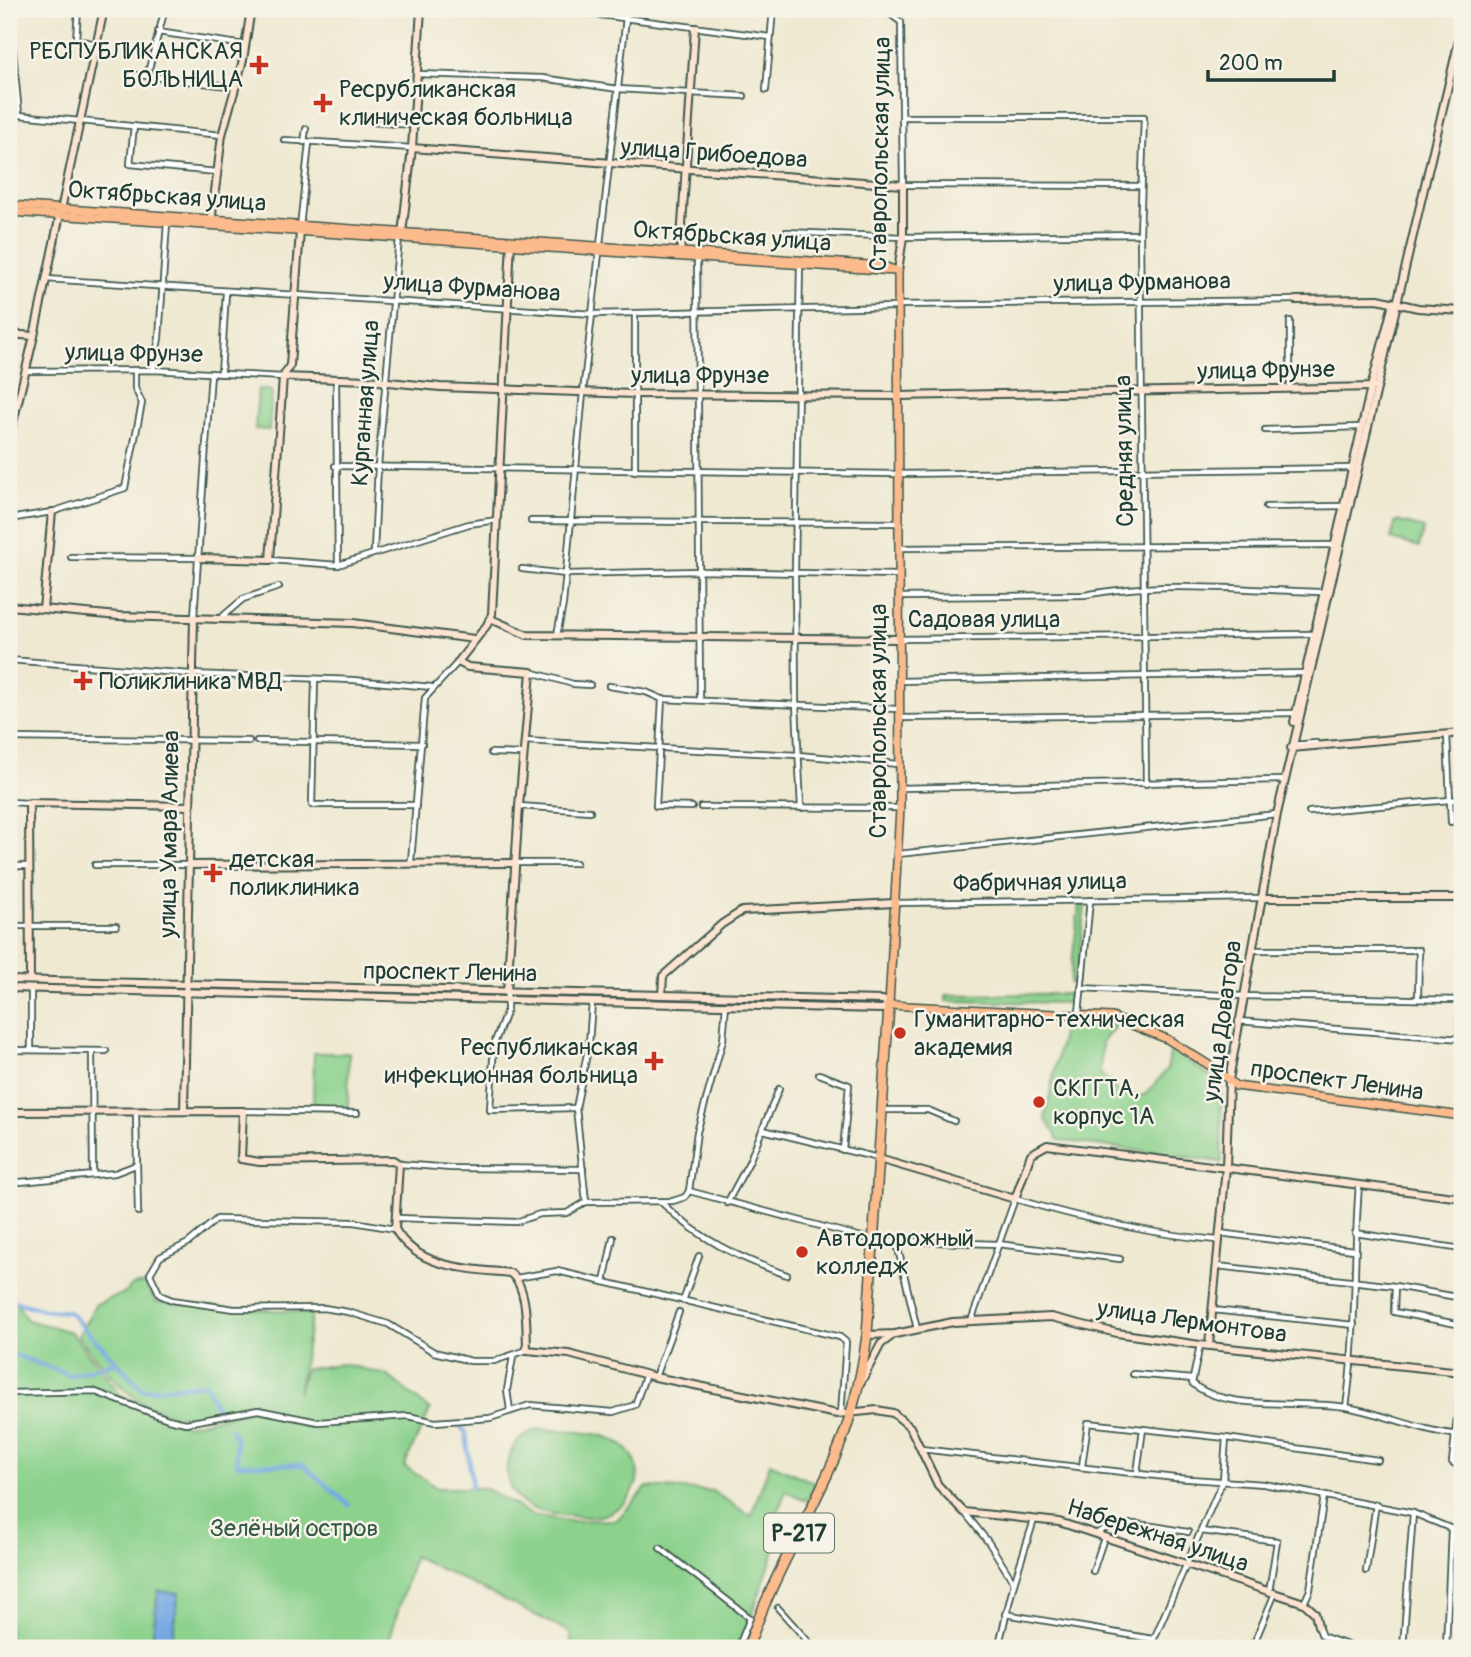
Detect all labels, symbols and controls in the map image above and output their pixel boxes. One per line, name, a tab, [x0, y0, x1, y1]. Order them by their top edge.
street label: Ставропольская улица	[864, 36, 897, 272]
place label: РЕСПУБЛИКАНСКАЯ БОЛЬНИЦА	[29, 37, 243, 94]
scale bar	[1208, 38, 1334, 82]
text: 200 m	[1219, 50, 1283, 77]
marker: РЕСПУБЛИКАНСКАЯ БОЛЬНИЦА	[249, 55, 269, 75]
place label: Ресрубликанская клиническая больница	[339, 75, 573, 132]
marker: Ресрубликанская клиническая больница	[313, 93, 333, 113]
street label: улица Грибоедова	[619, 132, 808, 174]
street label: Октябрьская улица	[67, 175, 267, 218]
street label: Октябрьская улица	[632, 215, 832, 258]
street label: улица Фурманова	[1052, 266, 1231, 299]
street label: улица Фурманова	[381, 267, 561, 308]
street label: Курганная улица	[345, 319, 386, 487]
street label: улица Фрунзе	[64, 338, 203, 369]
street label: улица Фрунзе	[1196, 355, 1335, 386]
street label: улица Фрунзе	[630, 361, 769, 390]
street label: Средняя улица	[1109, 375, 1140, 527]
street label: Ставропольская улица	[864, 604, 893, 838]
street label: Садовая улица	[908, 605, 1060, 634]
place label: Поликлиника МВД	[99, 667, 283, 696]
marker: Поликлиника МВД	[73, 671, 93, 691]
street label: улица Умара Алиева	[153, 730, 186, 939]
place label: детская поликлиника	[229, 845, 359, 902]
marker: детская поликлиника	[203, 863, 223, 883]
street label: Фабричная улица	[953, 866, 1127, 899]
street label: улица Доватора	[1197, 939, 1248, 1105]
street label: проспект Ленина	[363, 956, 537, 989]
place label: Гуманитарно-техническая академия	[914, 1005, 1184, 1062]
marker: Гуманитарно-техническая академия	[892, 1025, 908, 1041]
place label: Республиканская инфекционная больница	[385, 1033, 638, 1090]
marker: Республиканская инфекционная больница	[644, 1051, 664, 1071]
street label: проспект Ленина	[1249, 1054, 1425, 1107]
place label: СКГГТА, корпус 1А	[1053, 1074, 1154, 1131]
marker: СКГГТА, корпус 1А	[1031, 1094, 1047, 1110]
place label: Автодорожный колледж	[816, 1224, 974, 1281]
marker: Автодорожный колледж	[794, 1244, 810, 1260]
street label: улица Лермонтова	[1094, 1294, 1289, 1349]
street label: Набережная улица	[1063, 1492, 1252, 1578]
park label: Зелёный остров	[210, 1514, 378, 1543]
road number: Р-217	[764, 1514, 834, 1552]

